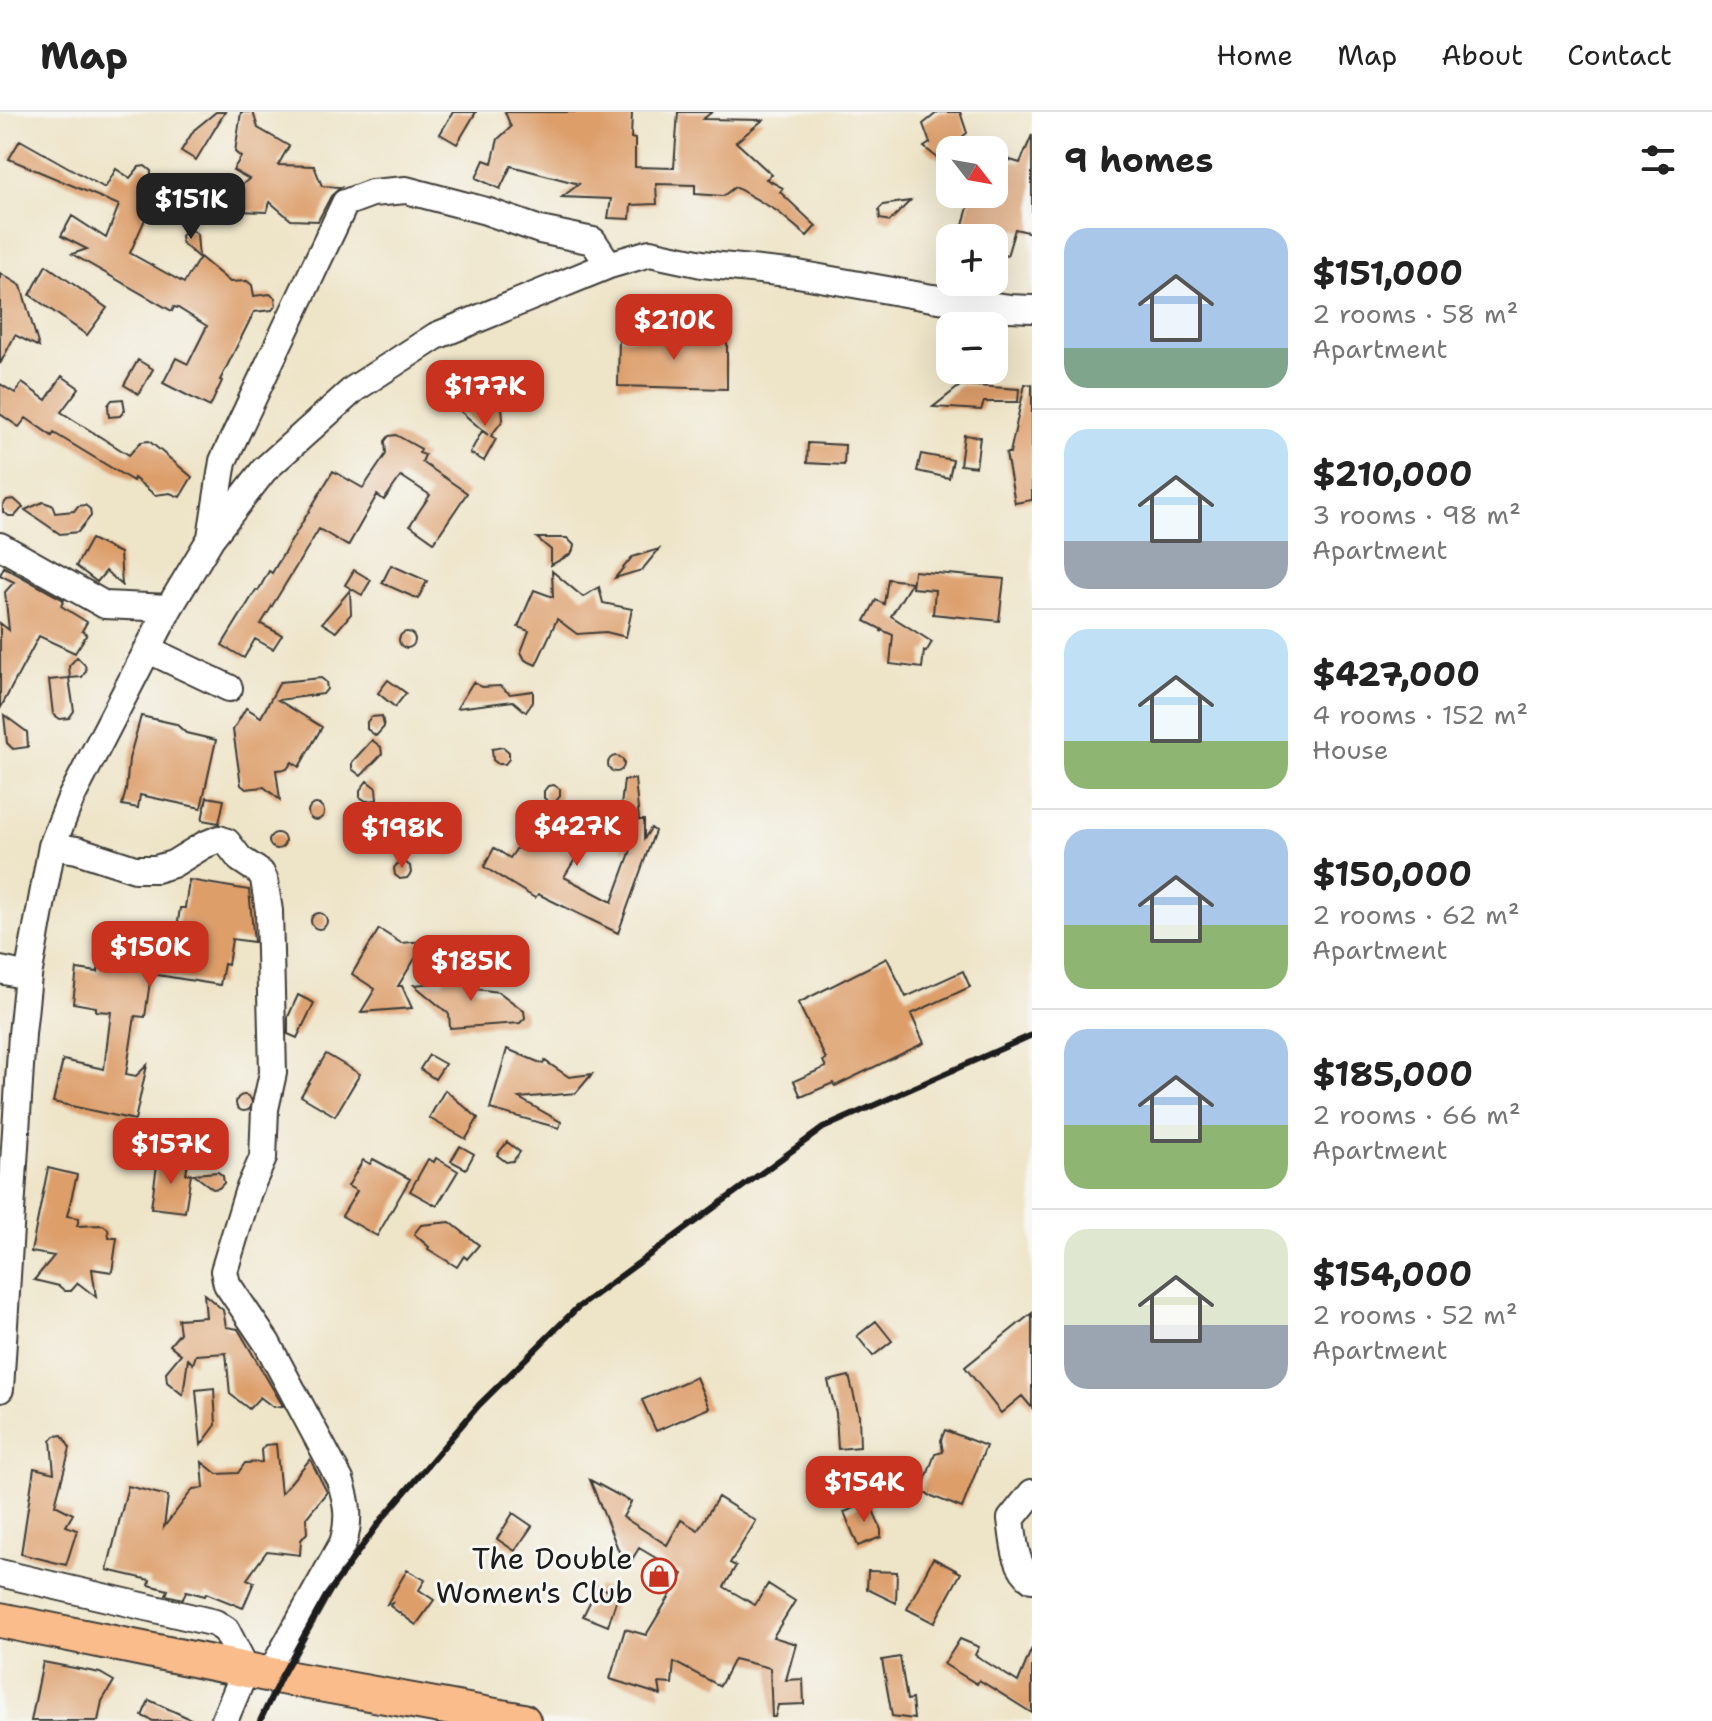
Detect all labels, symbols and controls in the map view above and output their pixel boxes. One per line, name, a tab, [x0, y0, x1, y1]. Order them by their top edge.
text: Map	[40, 30, 128, 81]
text: Home	[1216, 36, 1293, 74]
text: Map	[1337, 36, 1397, 74]
text: About	[1441, 36, 1523, 74]
text: Contact	[1567, 36, 1672, 74]
north arrow	[936, 136, 1008, 208]
map controls	[936, 136, 1008, 384]
text: 9 homes	[1064, 137, 1213, 183]
icon: filters	[1636, 138, 1680, 182]
pin: $151K	[135, 173, 247, 241]
text: $151K	[154, 181, 228, 216]
button: +	[936, 224, 1008, 296]
text: $151,000	[1312, 250, 1463, 296]
icon: home	[1128, 260, 1224, 356]
pin: $210K	[618, 294, 730, 362]
text: 2 rooms · 58 m²	[1312, 296, 1518, 331]
text: $210K	[633, 302, 715, 337]
button: −	[936, 312, 1008, 384]
text: Apartment	[1312, 331, 1448, 366]
pin: $177K	[429, 360, 541, 428]
text: $177K	[444, 368, 526, 403]
text: $210,000	[1312, 451, 1473, 497]
icon: home	[1128, 461, 1224, 557]
text: 3 rooms · 98 m²	[1312, 497, 1521, 532]
text: Apartment	[1312, 532, 1448, 567]
text: $427,000	[1312, 651, 1480, 697]
icon: home	[1128, 661, 1224, 757]
text: 4 rooms · 152 m²	[1312, 697, 1528, 732]
text: House	[1312, 732, 1388, 767]
pin: $427K	[521, 800, 633, 868]
pin: $198K	[346, 802, 458, 870]
text: $427K	[533, 808, 621, 843]
text: $198K	[361, 810, 443, 845]
text: $150,000	[1312, 851, 1472, 897]
icon: home	[1128, 861, 1224, 957]
text: 2 rooms · 62 m²	[1312, 897, 1520, 932]
pin: $150K	[94, 921, 206, 989]
text: $150K	[110, 929, 190, 964]
text: Apartment	[1312, 932, 1448, 967]
pin: $185K	[415, 935, 527, 1003]
text: $185K	[431, 943, 511, 978]
text: $185,000	[1312, 1051, 1473, 1097]
icon: home	[1128, 1061, 1224, 1157]
text: 2 rooms · 66 m²	[1312, 1097, 1521, 1132]
pin: $157K	[115, 1118, 227, 1186]
text: $157K	[131, 1126, 211, 1161]
text: Apartment	[1312, 1132, 1448, 1167]
text: $154,000	[1312, 1251, 1472, 1297]
icon: home	[1128, 1261, 1224, 1357]
text: 2 rooms · 52 m²	[1312, 1297, 1518, 1332]
text: Apartment	[1312, 1332, 1448, 1367]
pin: $154K	[808, 1456, 920, 1524]
text: $154K	[824, 1464, 904, 1499]
place label: The Double Women's Club	[435, 1538, 633, 1613]
shop icon: The Double Women's Club	[640, 1557, 678, 1595]

